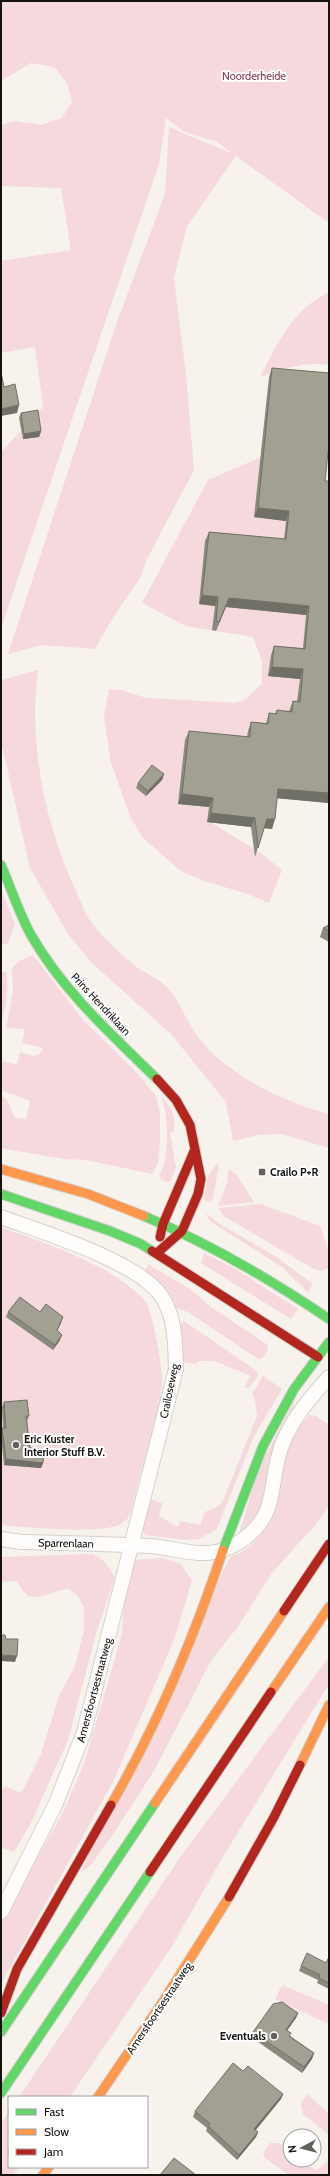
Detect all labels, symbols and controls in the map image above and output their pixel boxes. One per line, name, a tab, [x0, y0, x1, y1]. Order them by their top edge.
park label: Noorderheide	[222, 69, 286, 83]
street label: Prins Hendriklaan	[68, 970, 134, 1038]
place label: Crailo P+R	[270, 1165, 318, 1179]
marker: Crailo P+R	[257, 1167, 267, 1177]
street label: Crailoseweg	[156, 1362, 182, 1420]
place label: Eric Kuster Interior Stuff B.V.	[24, 1432, 105, 1459]
marker: Eric Kuster Interior Stuff B.V.	[11, 1440, 21, 1450]
street label: Sparrenlaan	[38, 1536, 94, 1550]
street label: Amersfoortsestraatweg	[73, 1636, 115, 1744]
street label: Amersfoortsestraatweg	[123, 1959, 195, 2057]
place label: Eventuals	[220, 2029, 266, 2043]
marker: Eventuals	[269, 2031, 279, 2041]
legend	[8, 2096, 148, 2168]
text: Fast	[44, 2104, 64, 2119]
text: Slow	[44, 2124, 69, 2139]
north arrow	[282, 2128, 322, 2168]
text: Jam	[43, 2144, 63, 2159]
text: N	[285, 2145, 299, 2154]

